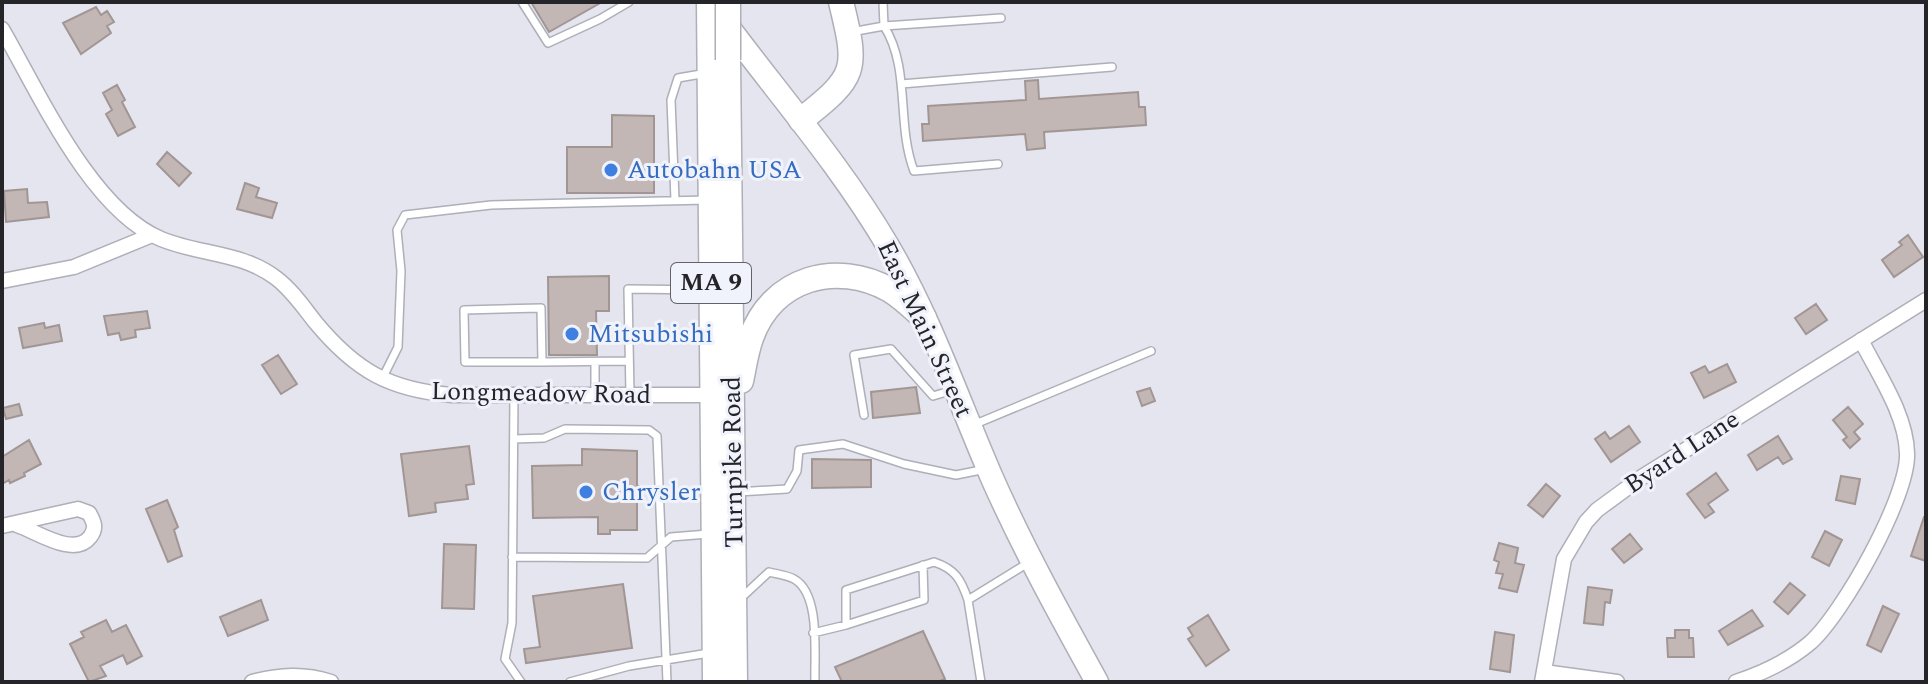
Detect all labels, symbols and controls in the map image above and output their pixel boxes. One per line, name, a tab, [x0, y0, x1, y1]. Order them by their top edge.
place label: Autobahn USA	[627, 150, 802, 190]
marker: Autobahn USA	[602, 161, 620, 179]
street label: East Main Street	[866, 234, 984, 424]
road number: MA 9	[671, 263, 751, 303]
place label: Mitsubishi	[588, 314, 713, 354]
marker: Mitsubishi	[563, 325, 581, 343]
street label: Longmeadow Road	[430, 371, 652, 415]
street label: Turnpike Road	[712, 376, 754, 548]
street label: Byard Lane	[1616, 400, 1748, 504]
place label: Chrysler	[602, 472, 701, 512]
marker: Chrysler	[577, 483, 595, 501]

